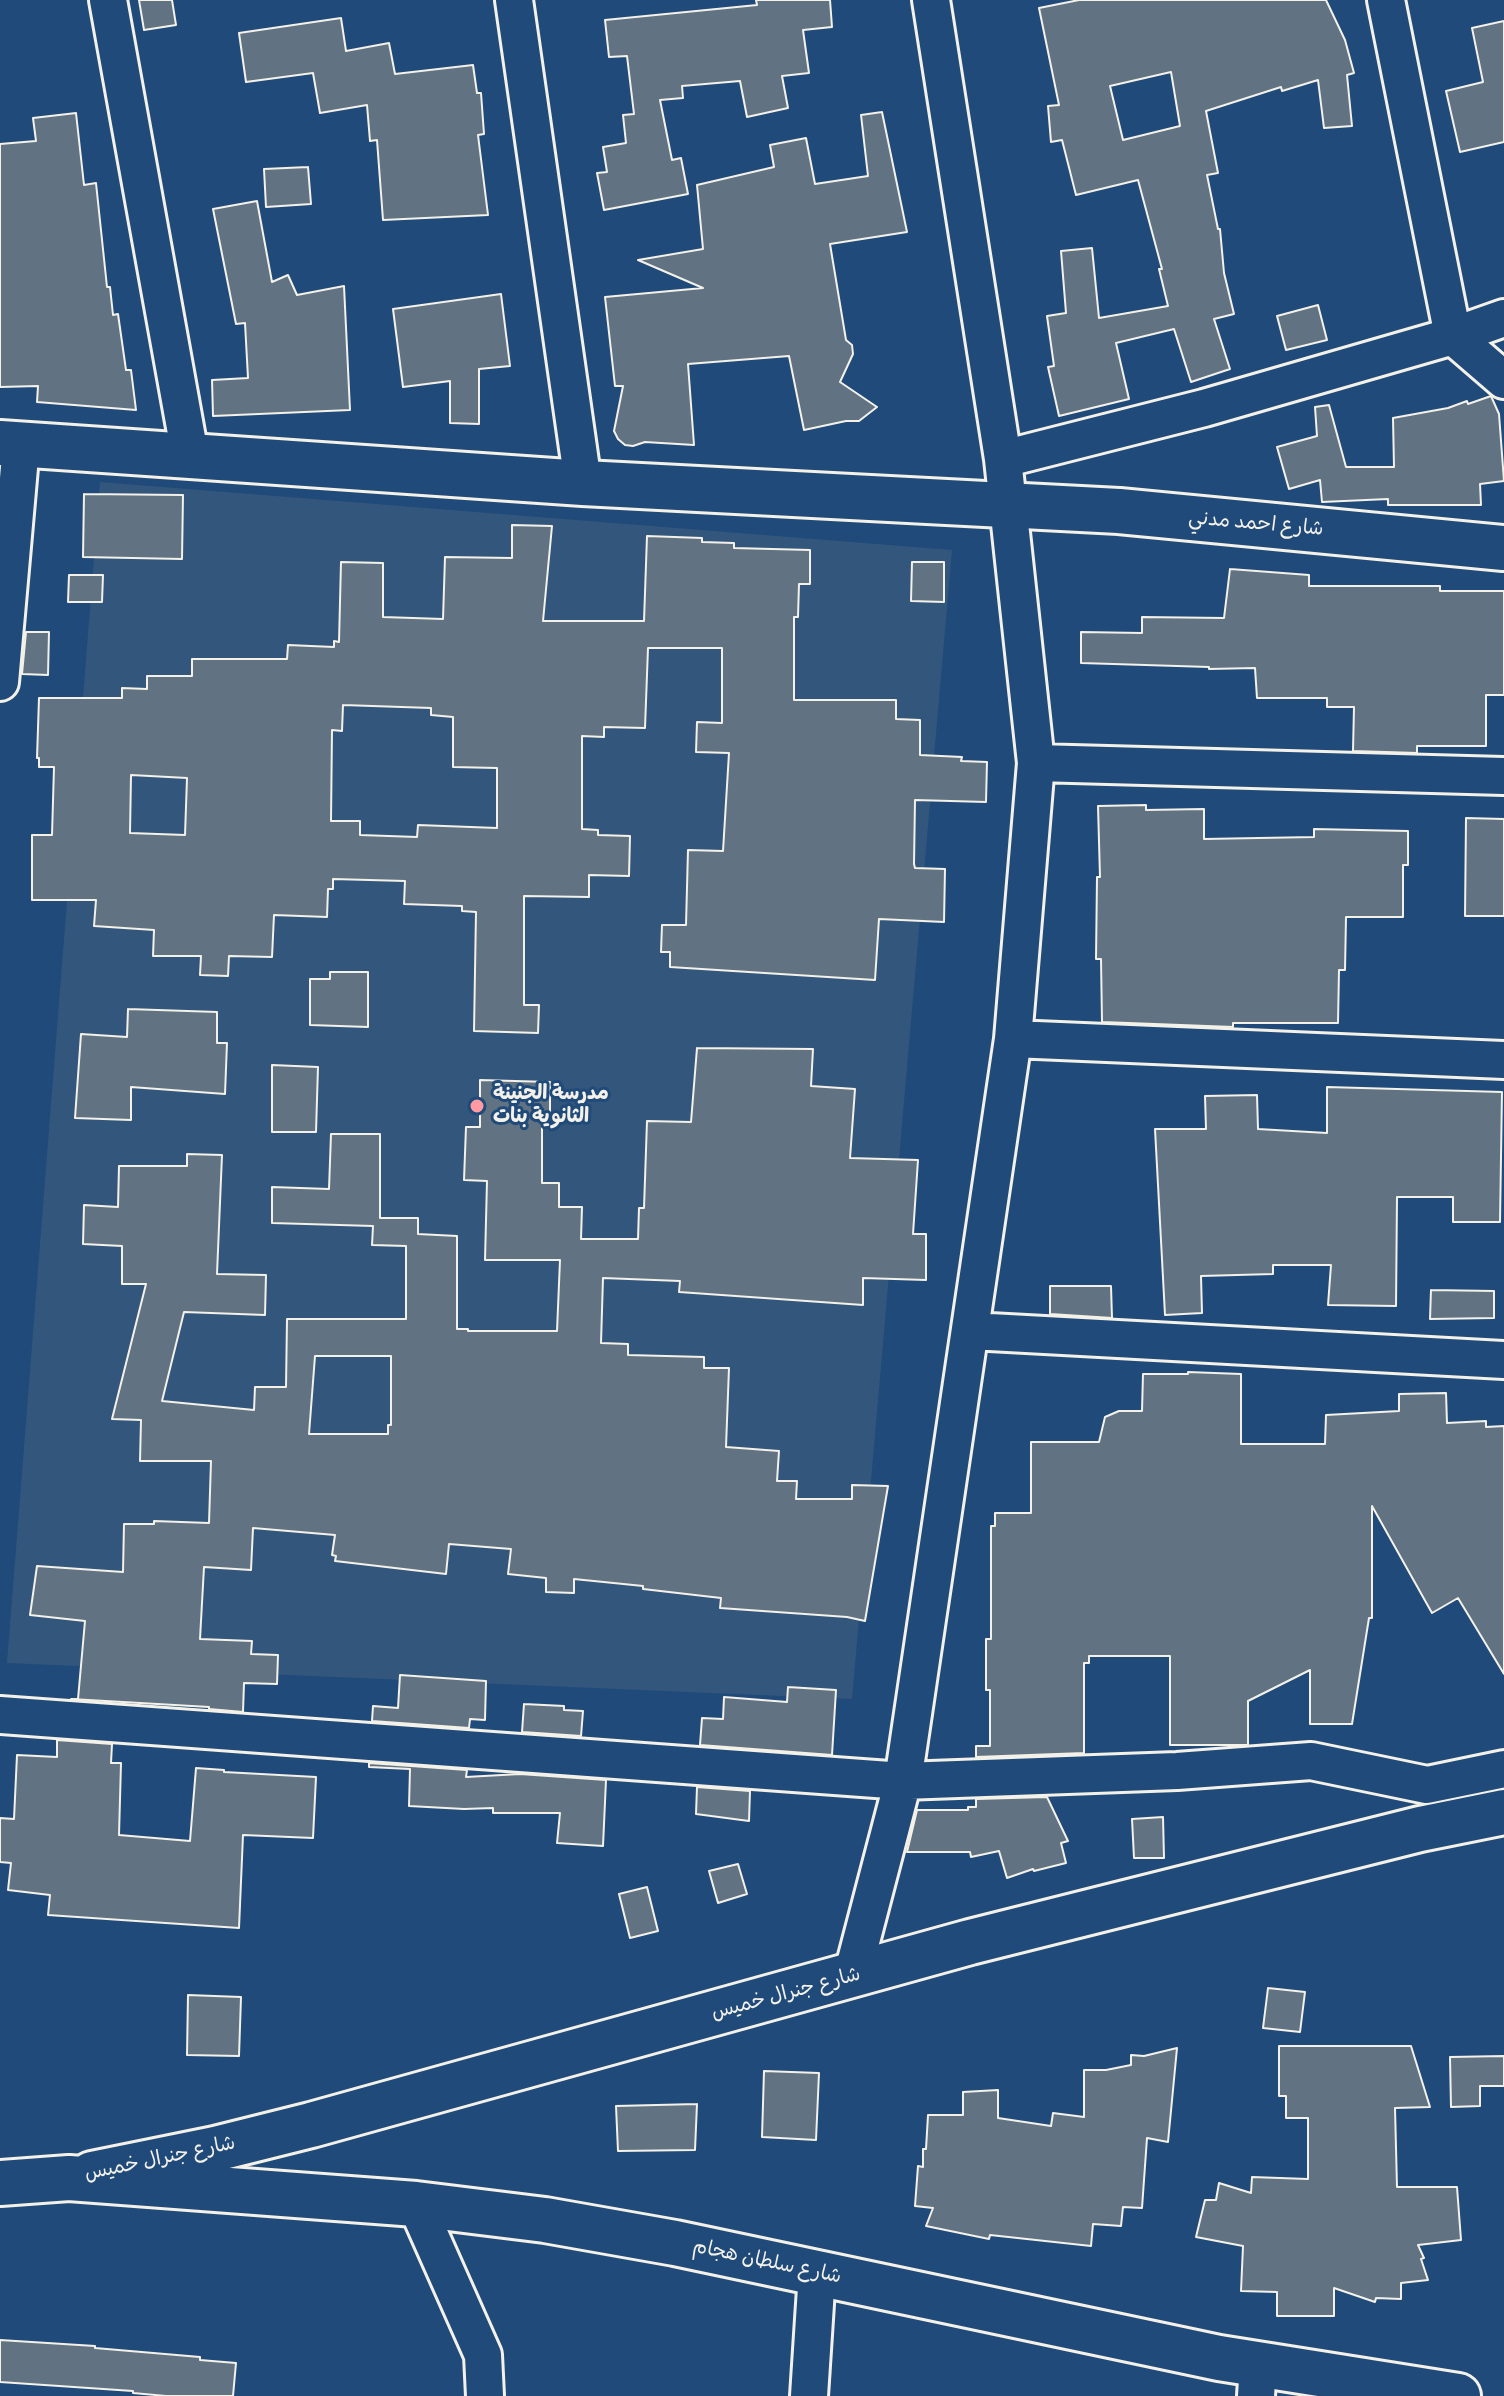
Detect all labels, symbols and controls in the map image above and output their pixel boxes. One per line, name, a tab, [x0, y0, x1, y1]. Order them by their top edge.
street label: شارع احمد مدني	[1188, 506, 1324, 542]
place label: مدرسة الجنينة الثانوية بنات	[493, 1082, 609, 1129]
marker: مدرسة الجنينة الثانوية بنات	[468, 1097, 486, 1115]
street label: شارع جنرال خميس	[709, 1963, 863, 2025]
street label: شارع جنرال خميس	[82, 2131, 238, 2187]
street label: شارع سلطان هجام	[691, 2235, 843, 2289]

